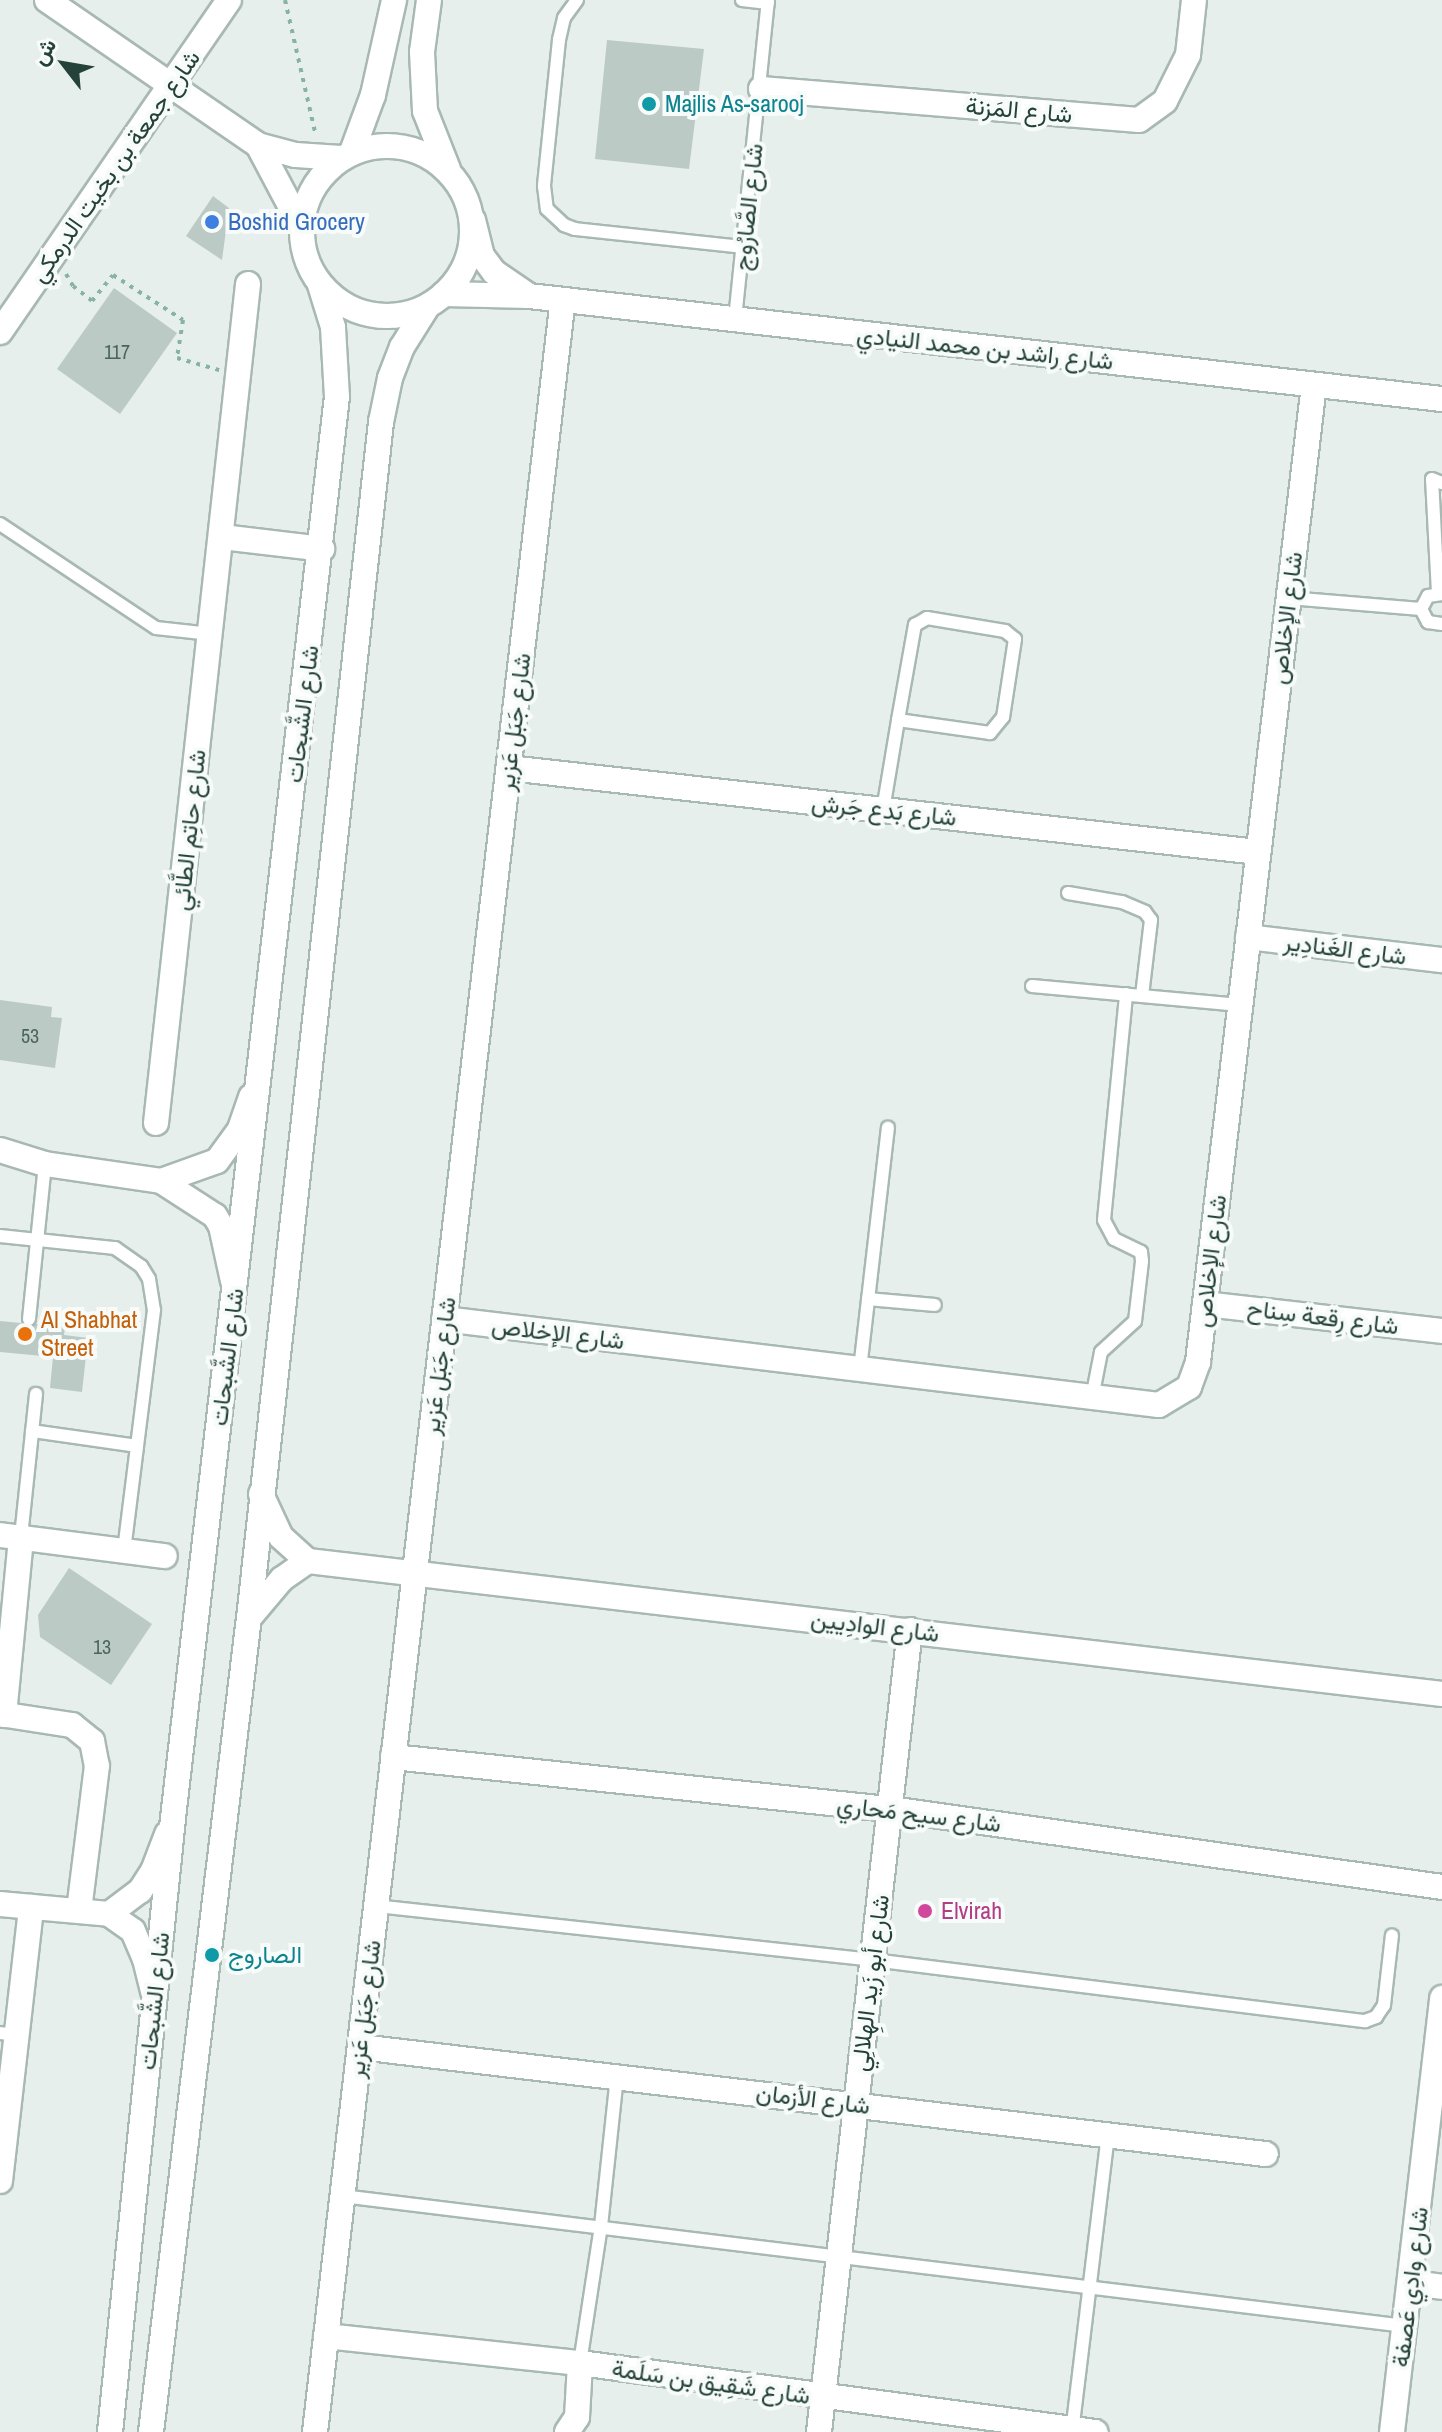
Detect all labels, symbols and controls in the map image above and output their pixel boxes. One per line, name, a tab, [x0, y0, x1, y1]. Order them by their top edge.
north arrow	[24, 24, 104, 104]
street label: شارع جمعة بن بخيت الدرمكي	[24, 44, 206, 288]
place label: Majlis As-sarooj	[665, 90, 805, 118]
street label: شارع المَزنة	[964, 91, 1074, 129]
marker: Majlis As-sarooj	[640, 95, 658, 113]
street label: شارع الصَّارُوج	[727, 142, 769, 272]
place label: Boshid Grocery	[228, 208, 365, 236]
marker: Boshid Grocery	[203, 213, 221, 231]
street label: شارع راشد بن محمد النيادي	[855, 320, 1115, 376]
house number: 117	[104, 339, 130, 363]
street label: شارع الإخلاص	[1264, 550, 1308, 686]
street label: شارع الشَّبحات	[279, 644, 325, 784]
street label: شارع جَبَل عَزير	[491, 651, 537, 793]
street label: شارع حاتِم الطَّائي	[166, 748, 212, 912]
street label: شارع بَدع جَرش	[810, 788, 958, 832]
street label: شارع الغَنادِير	[1282, 927, 1408, 971]
house number: 53	[21, 1023, 39, 1047]
street label: شارع الإخلاص	[1188, 1193, 1232, 1329]
street label: شارع الشَّبحات	[204, 1287, 250, 1427]
street label: شارع رِقعة سِناح	[1246, 1293, 1400, 1341]
street label: شارع جَبَل عَزير	[416, 1295, 462, 1437]
place label: Al Shabhat Street	[41, 1306, 137, 1362]
street label: شارع الإخلاص	[490, 1311, 626, 1355]
marker: Al Shabhat Street	[16, 1325, 34, 1343]
street label: شارع الوادِيين	[809, 1604, 941, 1648]
house number: 13	[93, 1634, 111, 1658]
street label: شارع سيح مَحاري	[835, 1790, 1003, 1838]
street label: شارع أبو زَيد الهِلالِي	[845, 1893, 895, 2073]
place label: Elvirah	[941, 1897, 1002, 1925]
marker: Elvirah	[916, 1902, 934, 1920]
street label: شارع الشَّبحات	[132, 1931, 176, 2071]
street label: شارع جَبَل عَزير	[341, 1938, 387, 2080]
place label: الصاروج	[228, 1941, 302, 1969]
marker: الصاروج	[203, 1946, 221, 1964]
street label: شارع الأزمان	[754, 2078, 872, 2120]
street label: شارع وادِي عَصفة	[1386, 2205, 1434, 2369]
street label: شارع شَقِيق بن سَلَمة	[610, 2354, 812, 2410]

